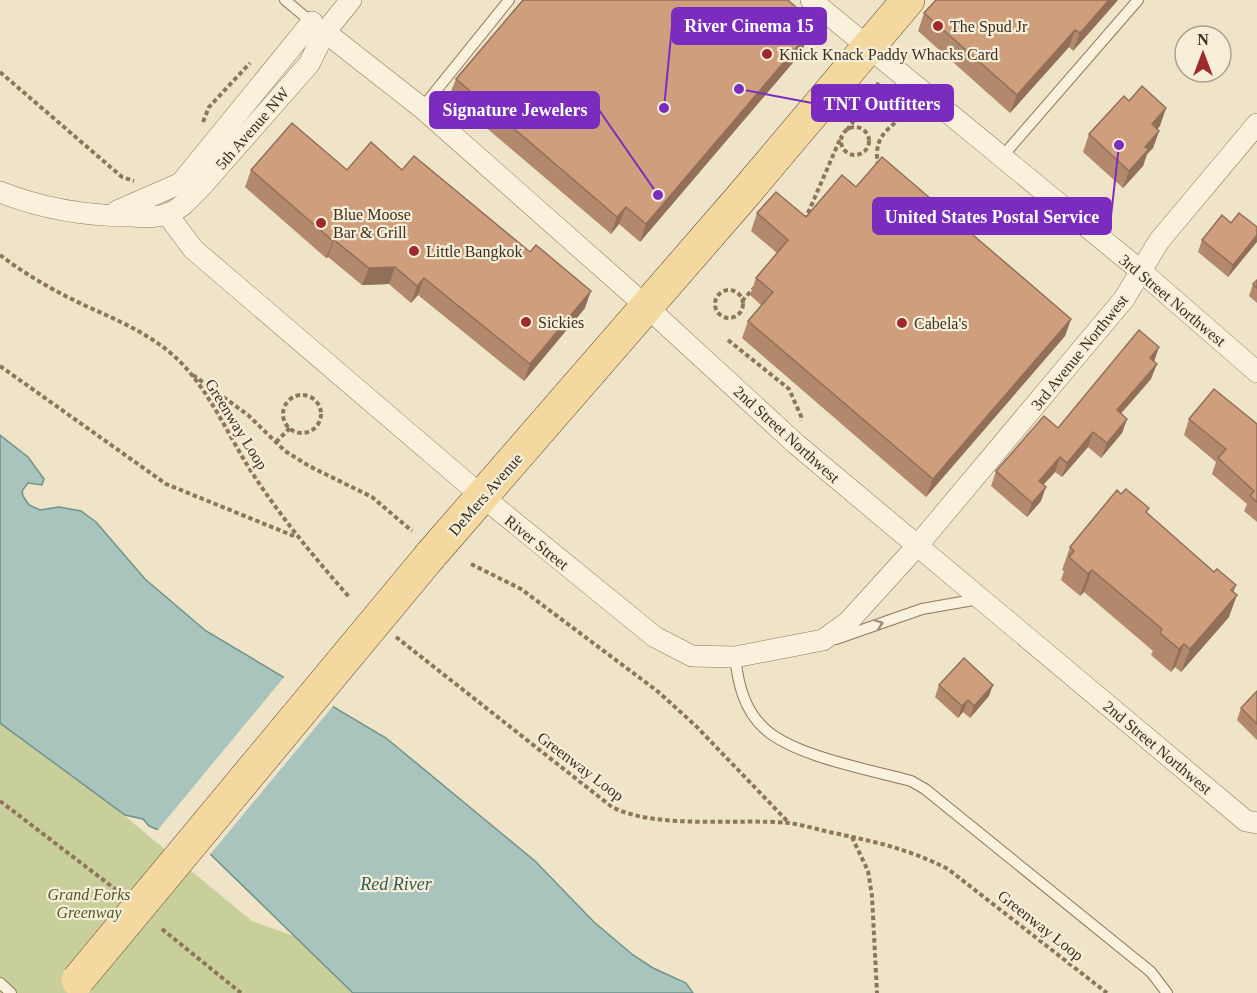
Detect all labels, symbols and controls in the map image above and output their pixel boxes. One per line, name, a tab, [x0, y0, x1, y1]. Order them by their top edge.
callout: River Cinema 15	[672, 8, 826, 44]
text: River Cinema 15	[684, 16, 814, 36]
place label: The Spud Jr	[950, 18, 1028, 36]
marker: The Spud Jr	[931, 19, 945, 33]
north arrow	[1173, 24, 1233, 84]
text: N	[1197, 31, 1209, 48]
place label: Knick Knack Paddy Whacks Card	[779, 46, 998, 64]
marker: Knick Knack Paddy Whacks Card	[760, 47, 774, 61]
street label: 5th Avenue NW	[212, 83, 293, 173]
callout: TNT Outfitters	[812, 85, 953, 121]
callout: Signature Jewelers	[430, 92, 599, 128]
text: TNT Outfitters	[823, 94, 941, 114]
text: Signature Jewelers	[442, 100, 588, 120]
callout: United States Postal Service	[873, 198, 1111, 234]
place label: Blue Moose Bar & Grill	[333, 206, 411, 241]
text: United States Postal Service	[885, 207, 1099, 227]
marker: Blue Moose Bar & Grill	[314, 216, 328, 230]
place label: Little Bangkok	[426, 243, 522, 261]
marker: Little Bangkok	[407, 244, 421, 258]
street label: 3rd Street Northwest	[1116, 251, 1230, 350]
street label: 3rd Avenue Northwest	[1028, 291, 1132, 413]
place label: Sickies	[538, 314, 584, 331]
marker: Sickies	[519, 315, 533, 329]
place label: Cabela's	[914, 315, 968, 332]
marker: Cabela's	[895, 316, 909, 330]
street label: Greenway Loop	[201, 376, 271, 473]
street label: 2nd Street Northwest	[730, 383, 843, 487]
street label: DeMers Avenue	[445, 450, 526, 539]
street label: River Street	[501, 512, 572, 574]
one-way arrow	[874, 619, 884, 632]
street label: 2nd Street Northwest	[1100, 697, 1216, 798]
street label: Greenway Loop	[534, 728, 627, 805]
water label: Red River	[359, 874, 433, 894]
park label: Grand Forks Greenway	[47, 886, 131, 922]
street label: Greenway Loop	[994, 887, 1087, 965]

